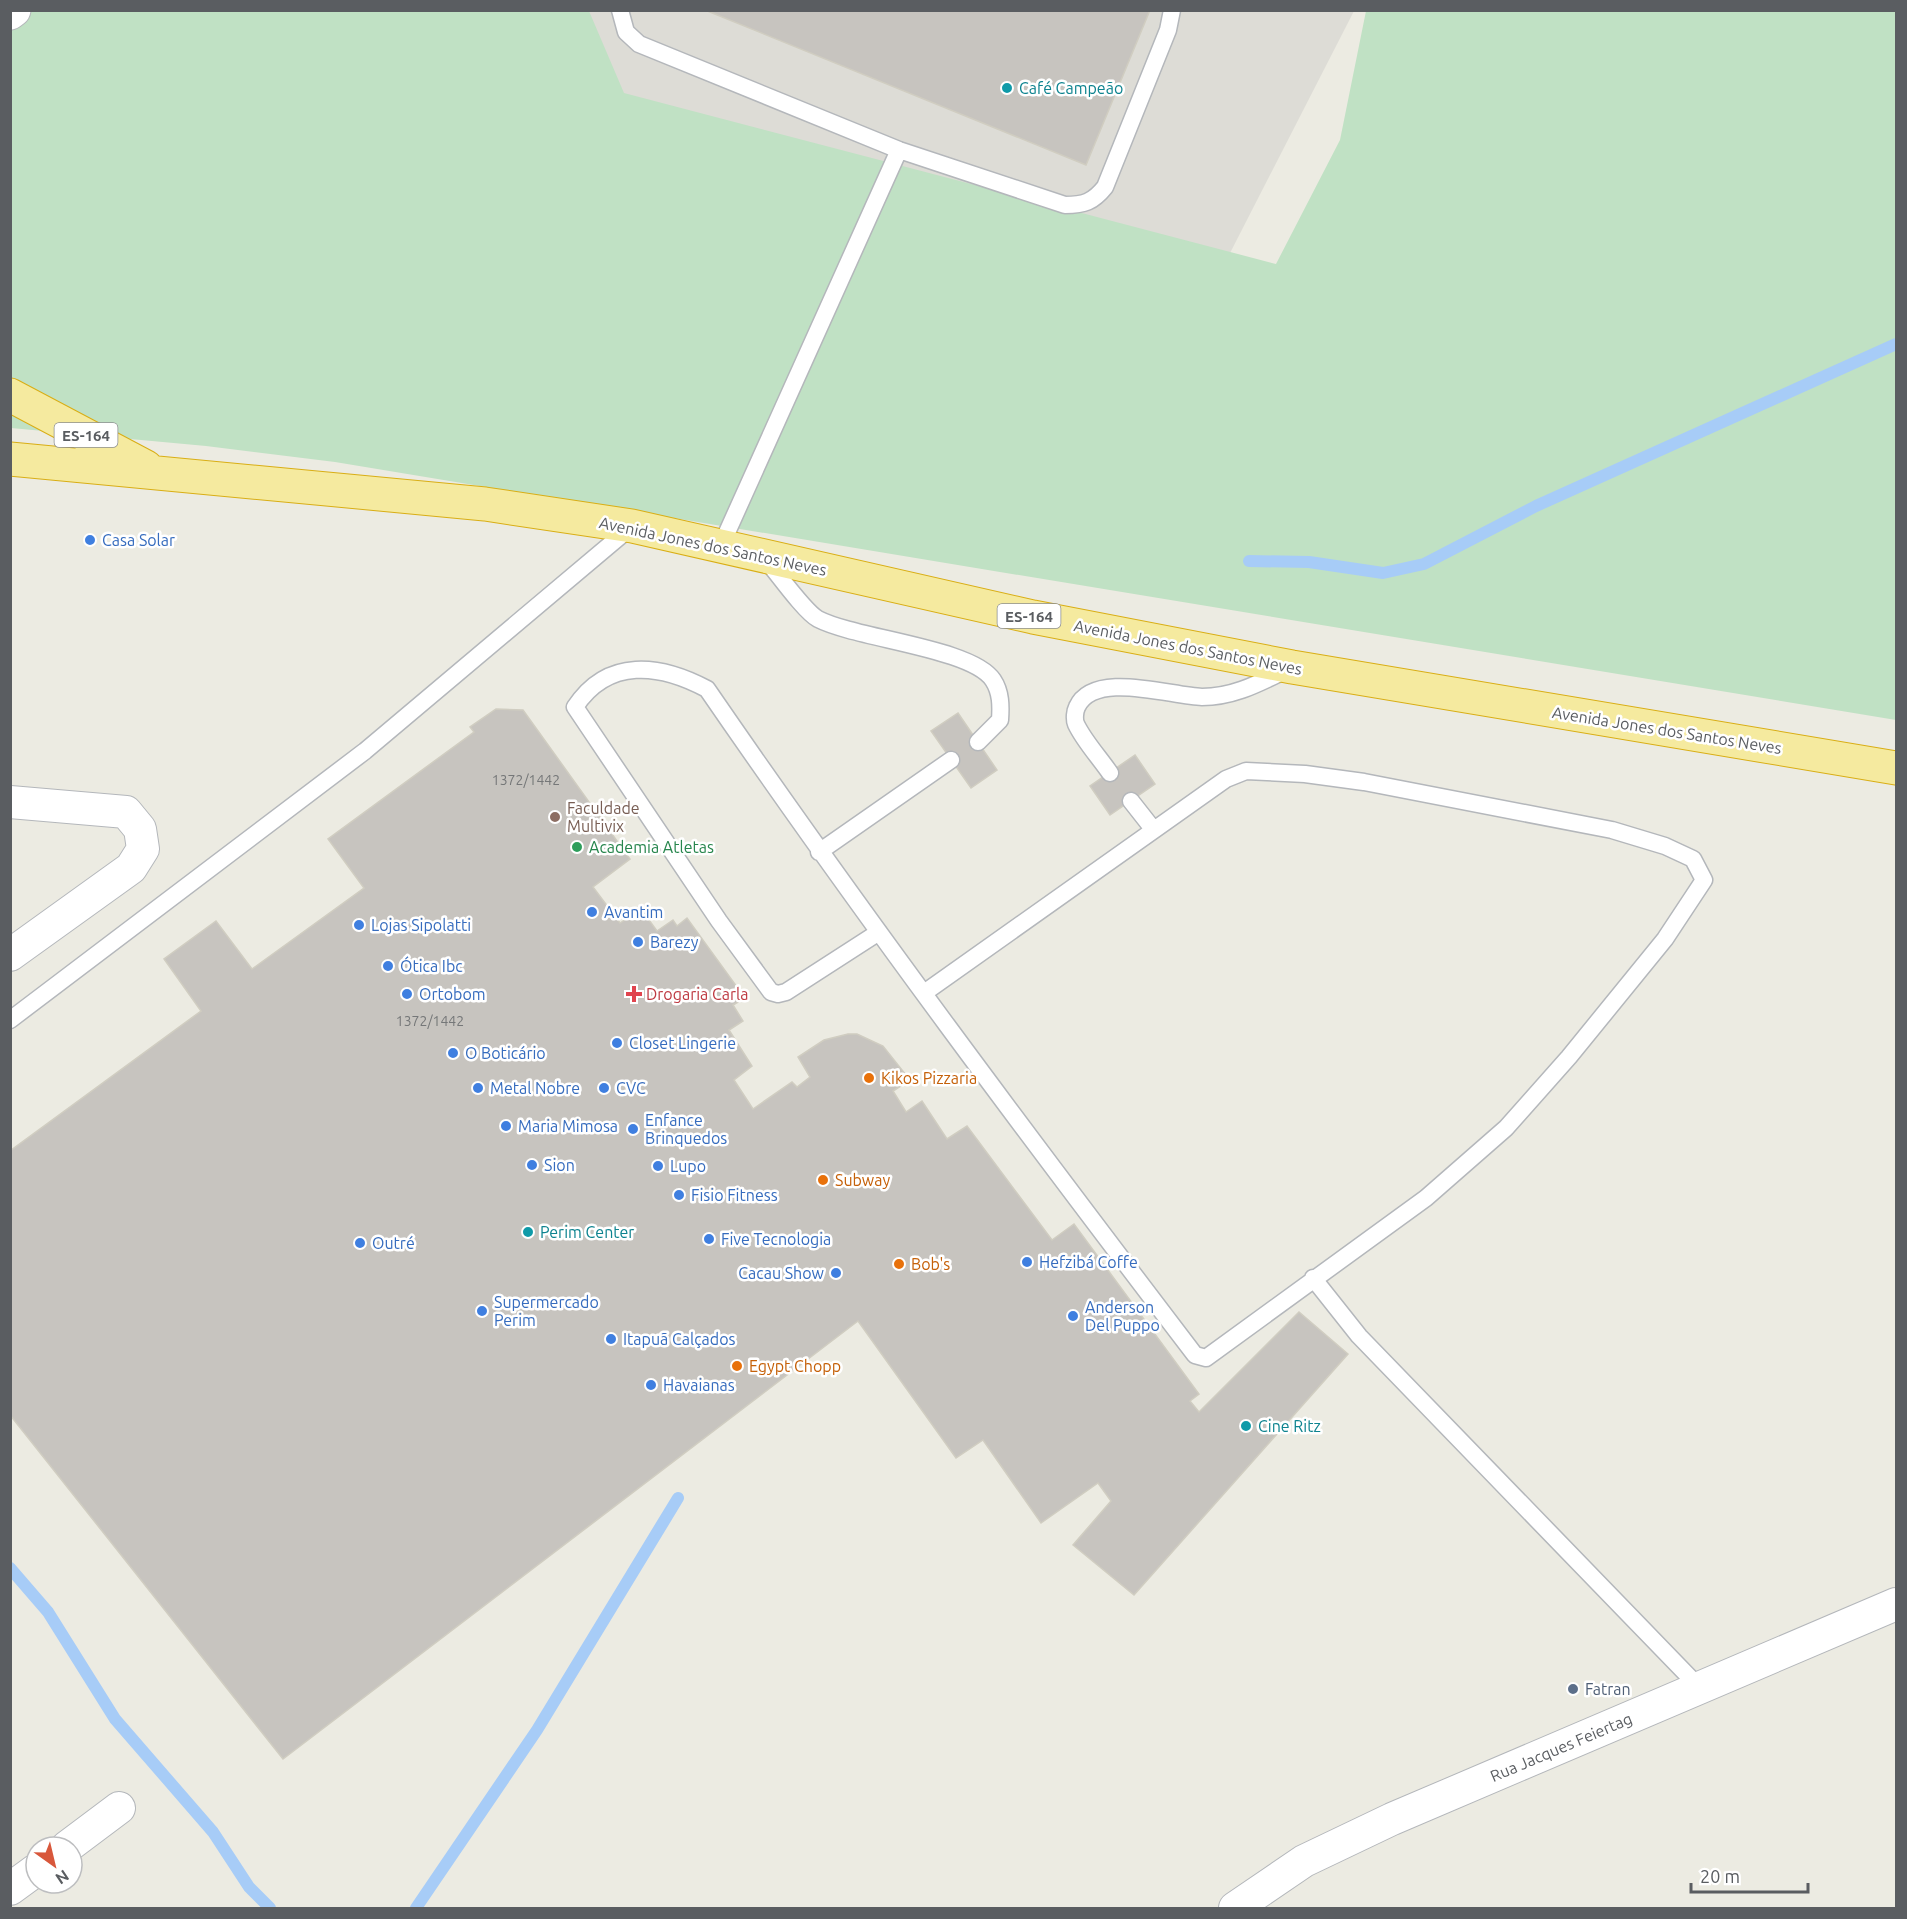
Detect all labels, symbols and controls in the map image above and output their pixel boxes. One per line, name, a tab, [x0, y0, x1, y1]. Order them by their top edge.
place label: Café Campeão	[1019, 79, 1123, 97]
marker: Café Campeão	[1000, 81, 1014, 95]
road number: ES-164	[54, 423, 118, 447]
street label: Avenida Jones dos Santos Neves	[598, 513, 828, 579]
place label: Casa Solar	[102, 531, 175, 549]
marker: Casa Solar	[83, 533, 97, 547]
road number: ES-164	[998, 604, 1060, 628]
street label: Avenida Jones dos Santos Neves	[1072, 616, 1304, 678]
street label: Avenida Jones dos Santos Neves	[1551, 703, 1783, 757]
house number: 1372/1442	[492, 772, 560, 788]
place label: Faculdade Multivix	[567, 799, 640, 835]
marker: Faculdade Multivix	[548, 810, 562, 824]
place label: Academia Atletas	[589, 838, 714, 856]
marker: Academia Atletas	[570, 840, 584, 854]
place label: Avantim	[604, 903, 663, 921]
marker: Avantim	[585, 905, 599, 919]
place label: Lojas Sipolatti	[371, 916, 471, 934]
marker: Lojas Sipolatti	[352, 918, 366, 932]
place label: Barezy	[650, 933, 699, 951]
marker: Barezy	[631, 935, 645, 949]
place label: Ótica Ibc	[400, 956, 463, 975]
marker: Ótica Ibc	[381, 959, 395, 973]
place label: Ortobom	[419, 985, 486, 1003]
place label: Drogaria Carla	[646, 985, 749, 1003]
marker: Ortobom	[400, 987, 414, 1001]
marker: Drogaria Carla	[627, 987, 641, 1001]
house number: 1372/1442	[396, 1013, 464, 1029]
place label: Closet Lingerie	[629, 1034, 736, 1052]
marker: Closet Lingerie	[610, 1036, 624, 1050]
place label: O Boticário	[465, 1044, 546, 1062]
marker: O Boticário	[446, 1046, 460, 1060]
place label: Kikos Pizzaria	[881, 1069, 977, 1087]
marker: Kikos Pizzaria	[862, 1071, 876, 1085]
place label: Metal Nobre	[490, 1079, 580, 1097]
place label: CVC	[616, 1079, 646, 1097]
marker: Metal Nobre	[471, 1081, 485, 1095]
marker: CVC	[597, 1081, 611, 1095]
place label: Enfance Brinquedos	[645, 1111, 727, 1147]
place label: Maria Mimosa	[518, 1117, 618, 1135]
marker: Maria Mimosa	[499, 1119, 513, 1133]
marker: Enfance Brinquedos	[626, 1122, 640, 1136]
place label: Sion	[544, 1156, 575, 1174]
place label: Lupo	[670, 1157, 706, 1175]
marker: Sion	[525, 1158, 539, 1172]
marker: Lupo	[651, 1159, 665, 1173]
place label: Subway	[835, 1171, 890, 1189]
marker: Subway	[816, 1173, 830, 1187]
place label: Fisio Fitness	[691, 1186, 778, 1204]
marker: Fisio Fitness	[672, 1188, 686, 1202]
place label: Perim Center	[540, 1223, 634, 1241]
marker: Perim Center	[521, 1225, 535, 1239]
place label: Five Tecnologia	[721, 1230, 831, 1248]
marker: Five Tecnologia	[702, 1232, 716, 1246]
place label: Outré	[372, 1234, 415, 1252]
marker: Outré	[353, 1236, 367, 1250]
place label: Hefzibá Coffe	[1039, 1253, 1138, 1271]
place label: Bob's	[911, 1255, 950, 1273]
marker: Hefzibá Coffe	[1020, 1255, 1034, 1269]
marker: Bob's	[892, 1257, 906, 1271]
place label: Cacau Show	[738, 1264, 825, 1282]
marker: Cacau Show	[829, 1266, 843, 1280]
place label: Supermercado Perim	[494, 1293, 599, 1329]
place label: Anderson Del Puppo	[1085, 1298, 1160, 1334]
marker: Supermercado Perim	[475, 1304, 489, 1318]
marker: Anderson Del Puppo	[1066, 1309, 1080, 1323]
place label: Itapuã Calçados	[623, 1330, 736, 1348]
marker: Itapuã Calçados	[604, 1332, 618, 1346]
place label: Egypt Chopp	[749, 1357, 841, 1375]
marker: Egypt Chopp	[730, 1359, 744, 1373]
place label: Havaianas	[663, 1376, 735, 1394]
marker: Havaianas	[644, 1378, 658, 1392]
place label: Cine Ritz	[1258, 1417, 1321, 1435]
marker: Cine Ritz	[1239, 1419, 1253, 1433]
place label: Fatran	[1585, 1680, 1631, 1698]
marker: Fatran	[1566, 1682, 1580, 1696]
street label: Rua Jacques Feiertag	[1487, 1709, 1635, 1785]
north arrow	[24, 1835, 84, 1895]
scale bar	[1691, 1856, 1808, 1894]
text: 20 m	[1700, 1866, 1740, 1886]
text: N	[52, 1867, 72, 1888]

